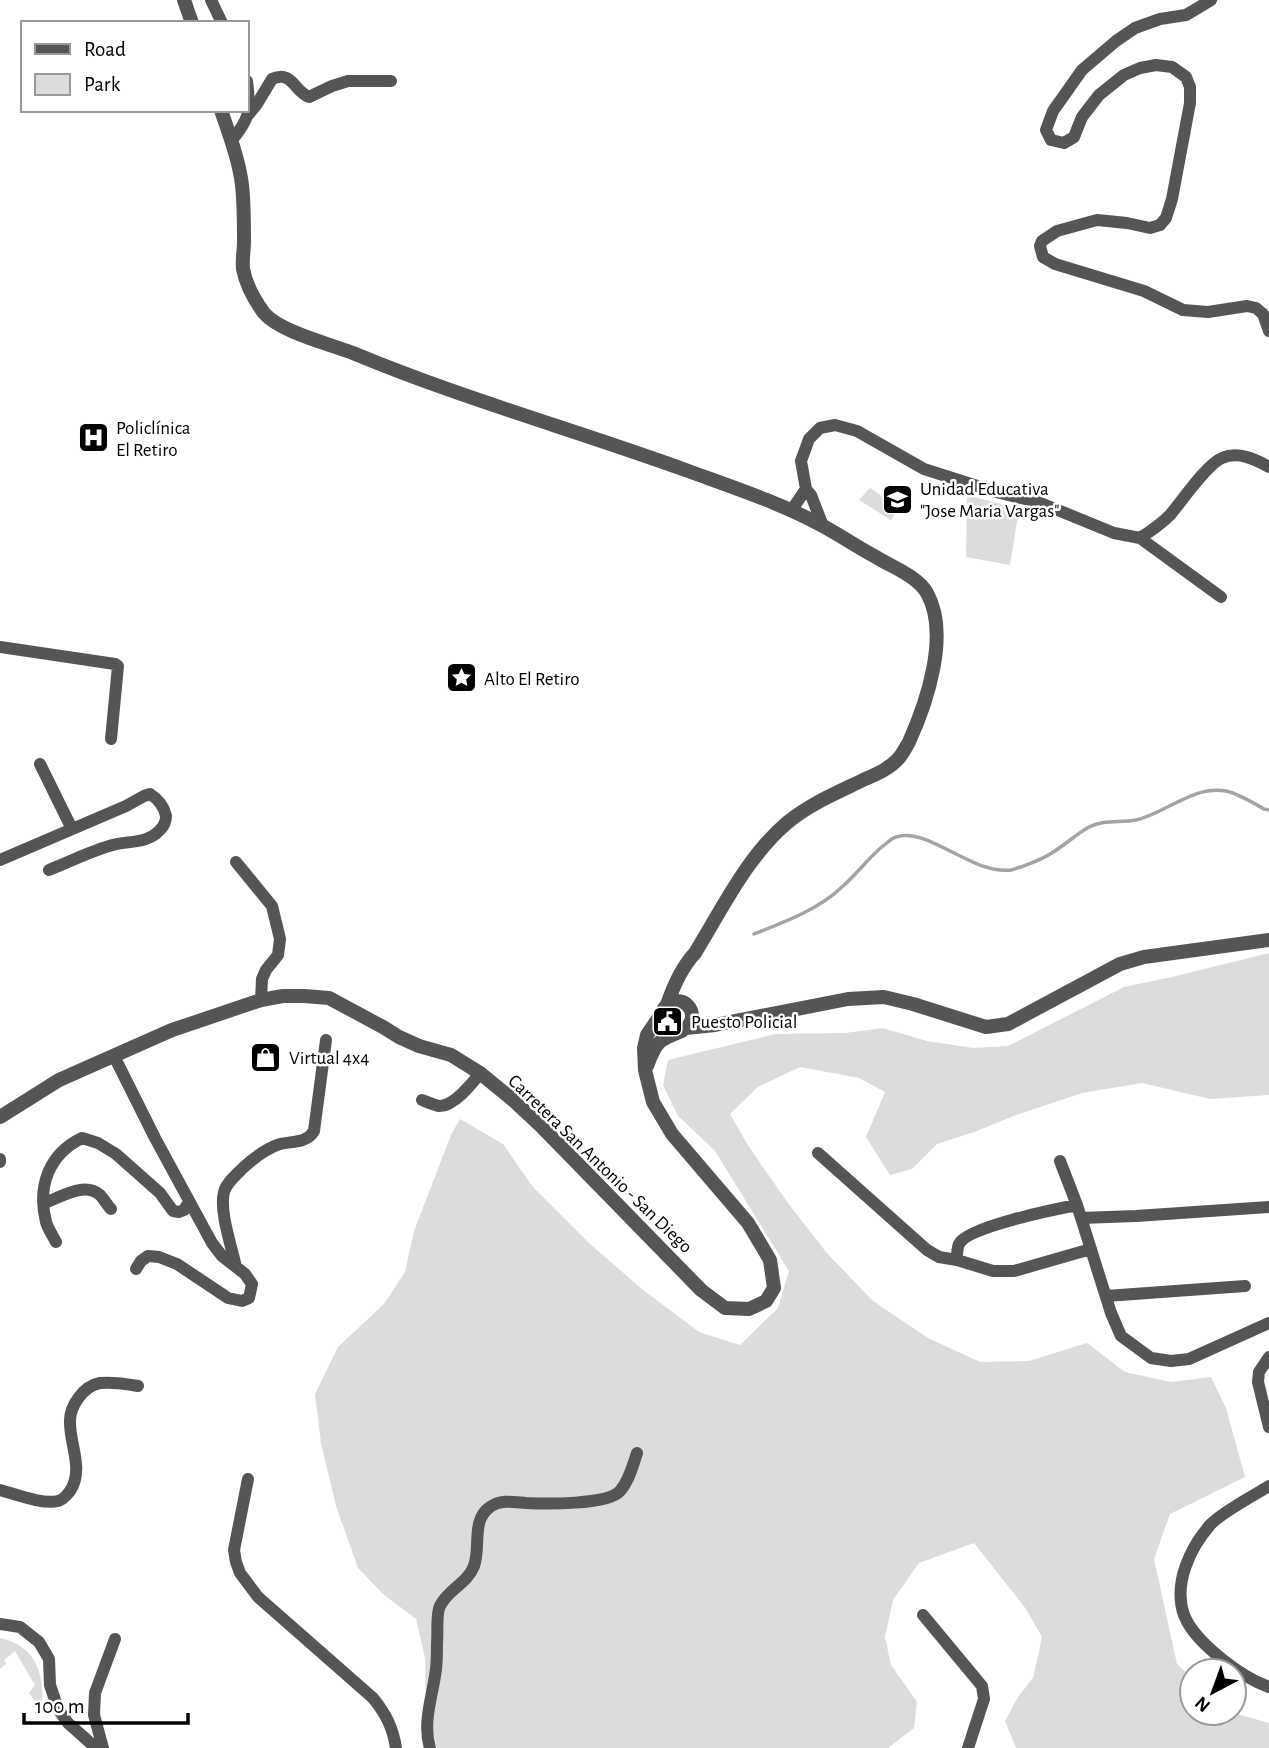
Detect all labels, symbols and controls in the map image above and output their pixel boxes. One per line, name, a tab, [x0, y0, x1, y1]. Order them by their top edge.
legend	[21, 21, 248, 112]
text: Road	[84, 39, 126, 60]
text: Park	[84, 74, 121, 95]
place label: Policlínica El Retiro	[116, 419, 191, 460]
hospital icon: Policlínica El Retiro	[76, 421, 110, 455]
place label: Unidad Educativa "Jose Maria Vargas"	[920, 480, 1060, 521]
school or university icon: Unidad Educativa "Jose Maria Vargas"	[880, 482, 914, 516]
place icon: Alto El Retiro	[444, 661, 478, 695]
place label: Alto El Retiro	[484, 670, 580, 689]
public building icon: Puesto Policial	[651, 1004, 685, 1038]
place label: Puesto Policial	[691, 1013, 797, 1032]
shop icon: Virtual 4x4	[249, 1040, 283, 1074]
place label: Virtual 4x4	[289, 1049, 369, 1068]
street label: Carretera San Antonio - San Diego	[504, 1071, 696, 1257]
north arrow	[1178, 1657, 1248, 1727]
scale bar	[24, 1682, 189, 1726]
text: N	[1192, 1692, 1214, 1715]
text: 100 m	[35, 1696, 85, 1717]

